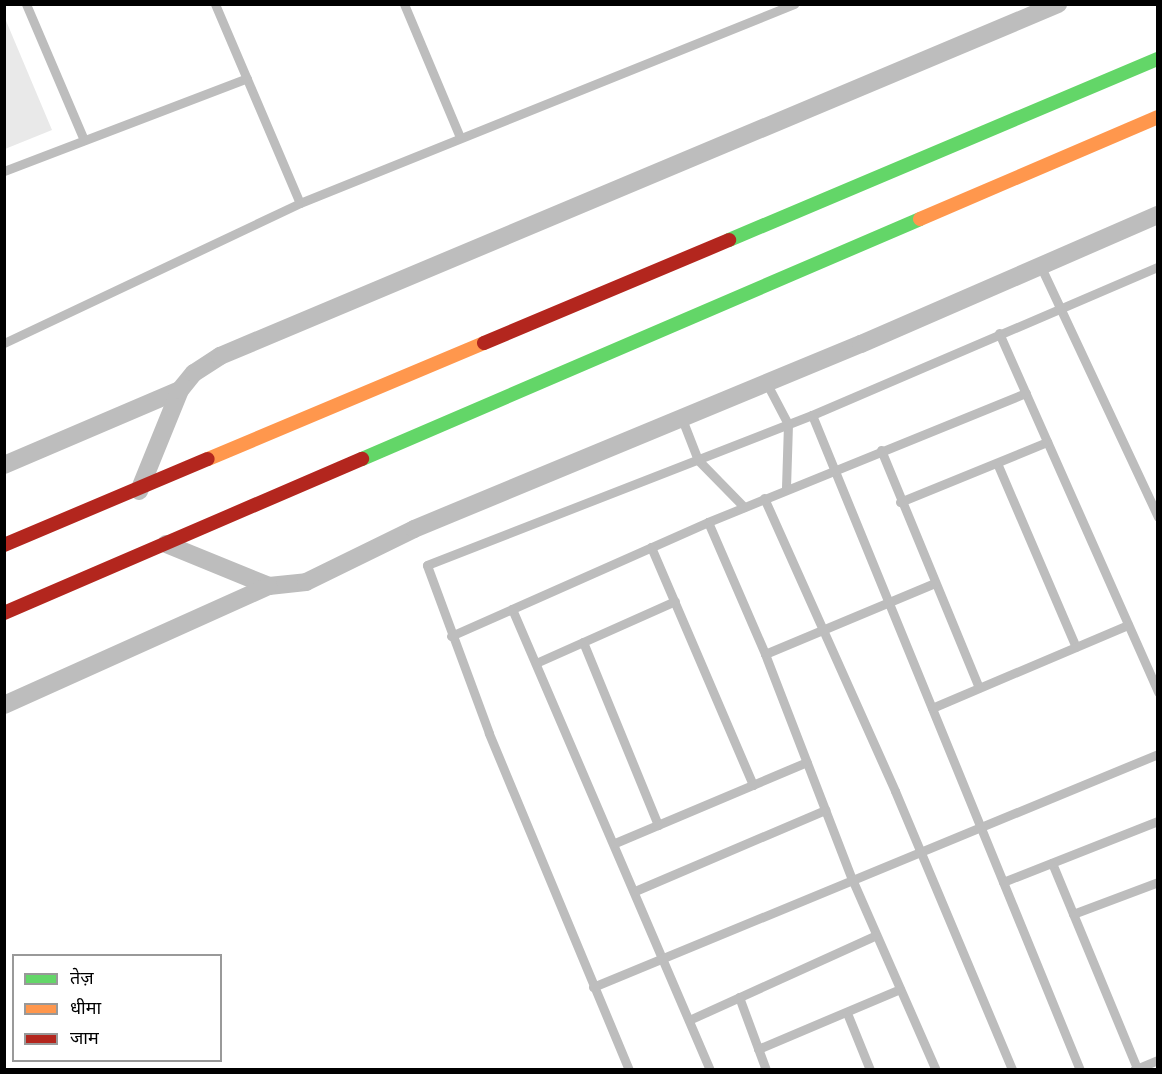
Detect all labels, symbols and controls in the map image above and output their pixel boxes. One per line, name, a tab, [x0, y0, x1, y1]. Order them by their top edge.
legend	[12, 954, 222, 1062]
text: तेज़	[70, 967, 94, 988]
text: धीमा	[70, 997, 101, 1018]
text: जाम	[70, 1027, 99, 1048]

